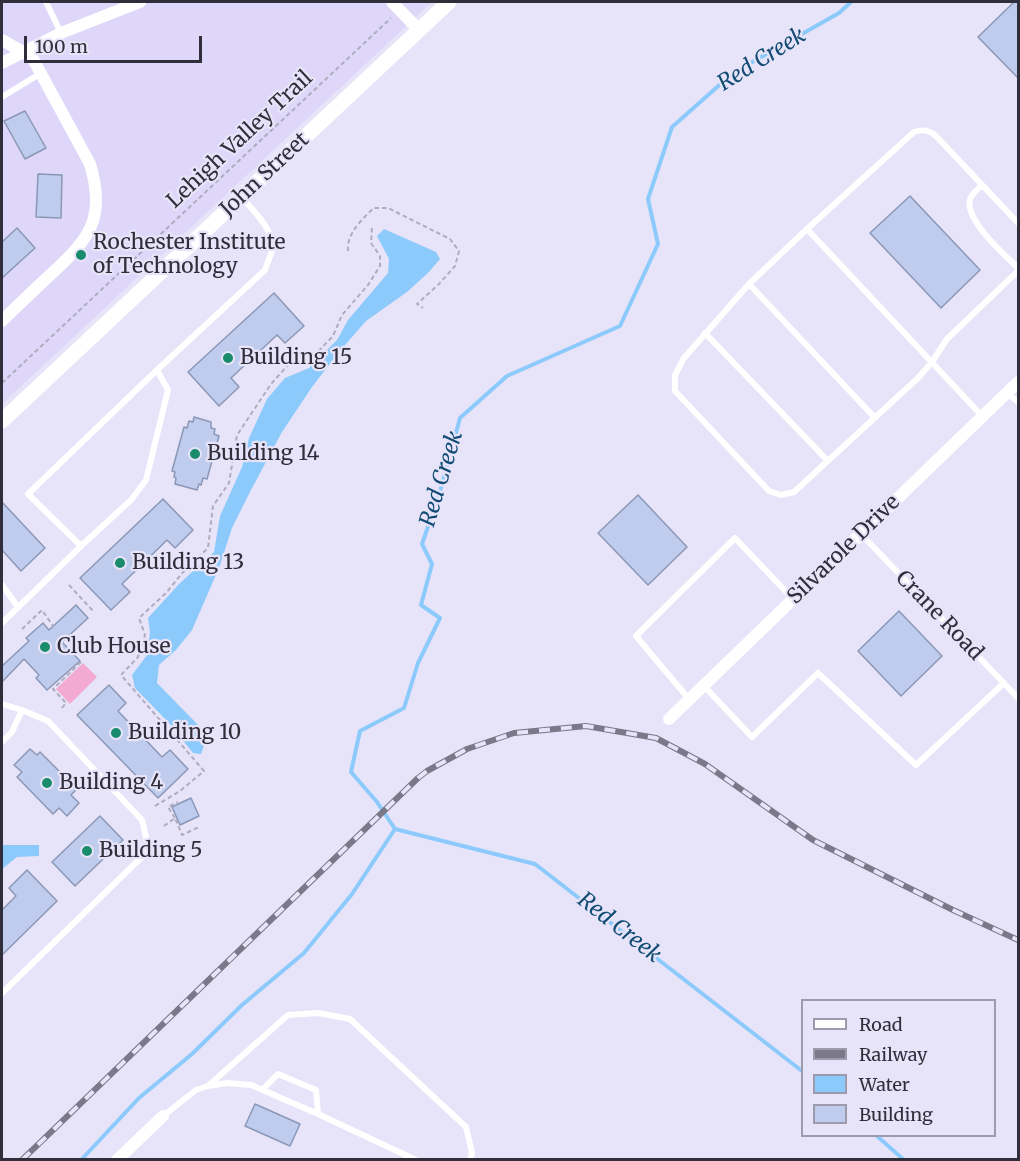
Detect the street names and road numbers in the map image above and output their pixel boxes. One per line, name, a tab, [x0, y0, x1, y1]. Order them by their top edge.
street label: Lehigh Valley Trail	[162, 66, 318, 214]
street label: John Street	[215, 128, 315, 222]
street label: Silvarole Drive	[783, 490, 905, 610]
street label: Crane Road	[890, 566, 988, 666]

